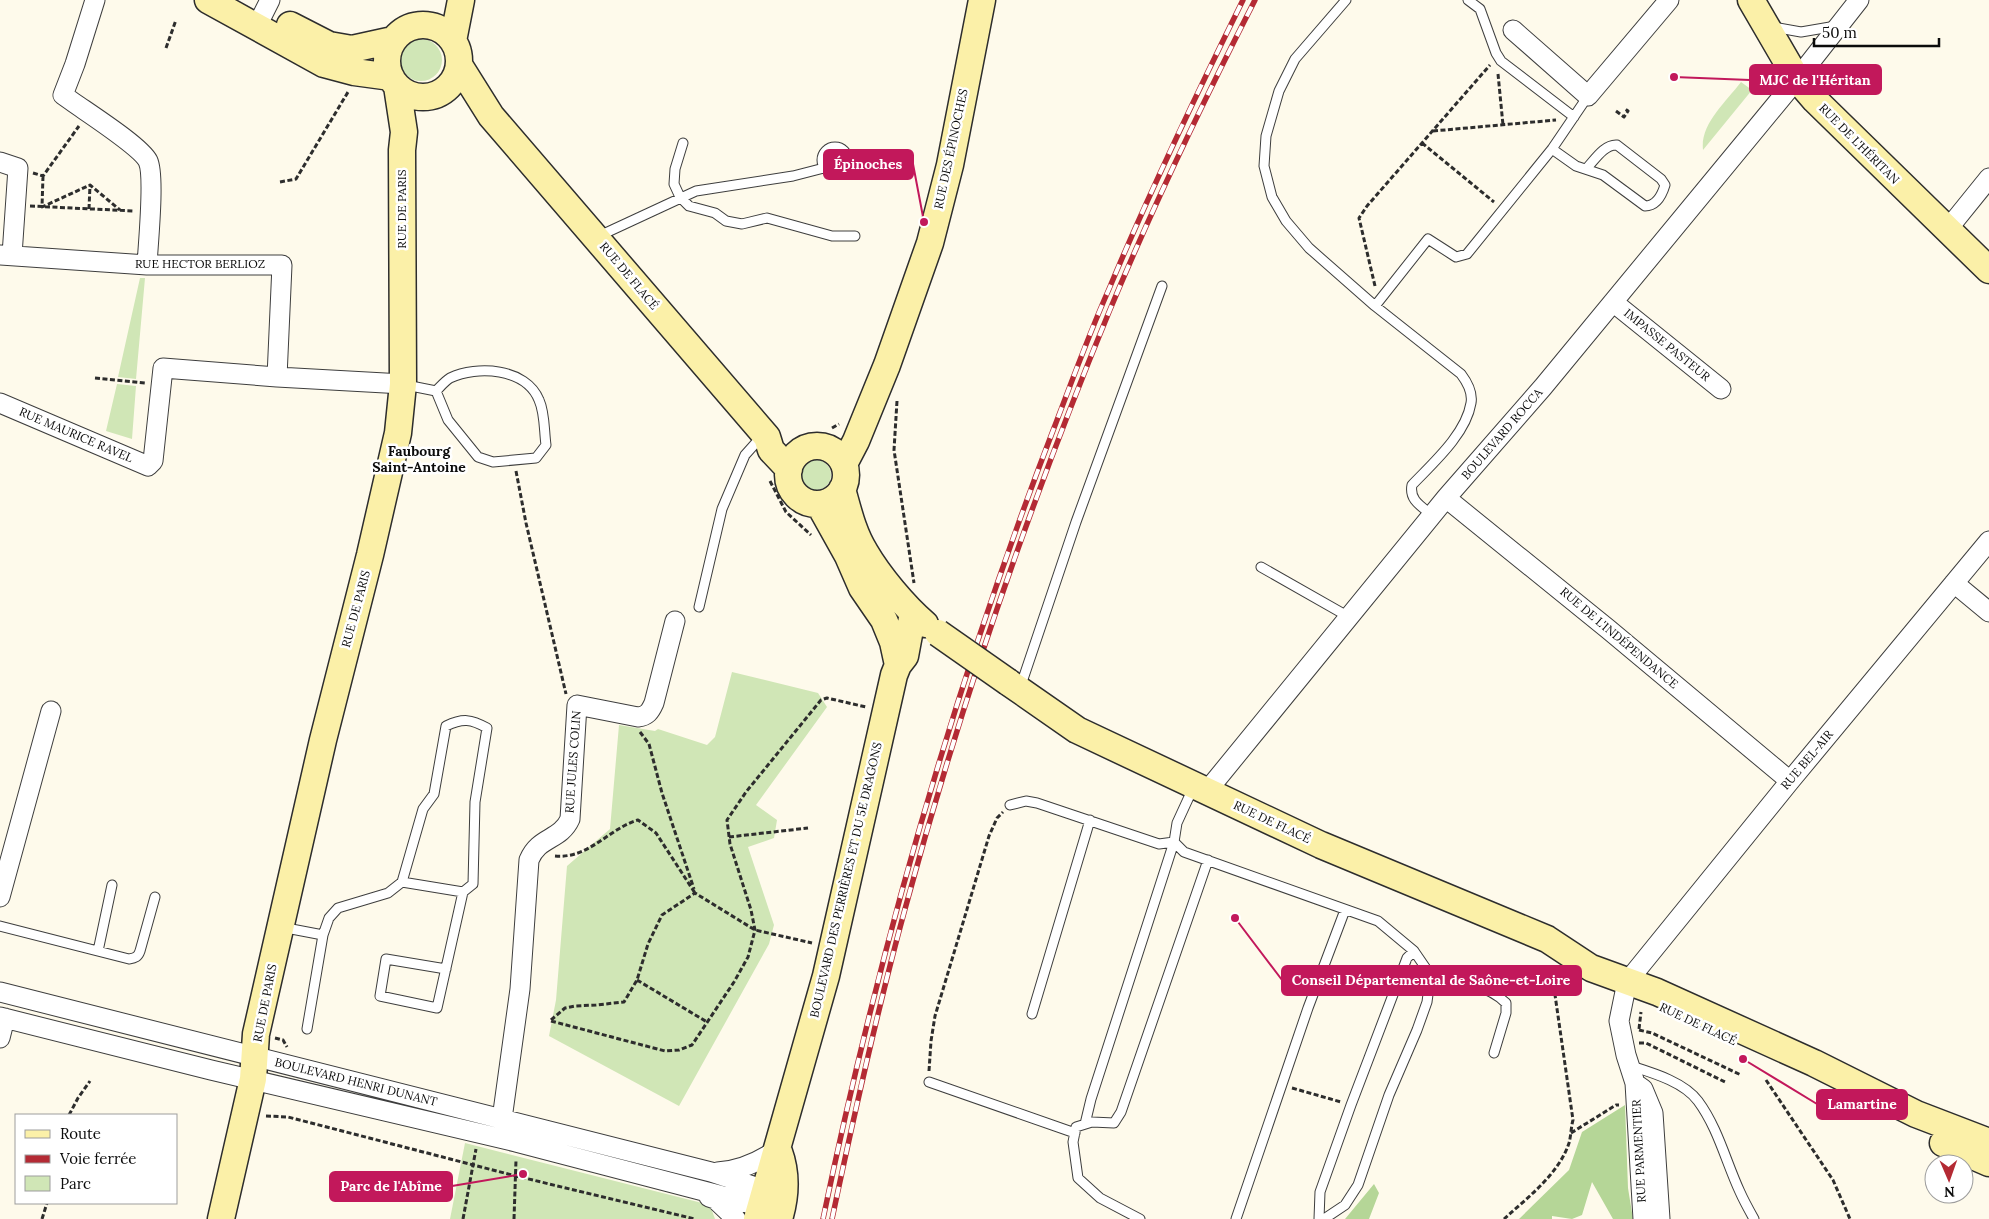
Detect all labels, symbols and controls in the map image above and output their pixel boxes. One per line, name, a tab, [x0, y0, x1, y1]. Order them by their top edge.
scale bar	[1814, 15, 1939, 47]
text: 50 m	[1822, 23, 1857, 42]
callout: MJC de l'Héritan	[1750, 65, 1881, 94]
text: MJC de l'Héritan	[1759, 71, 1871, 89]
street label: RUE DES ÉPINOCHES	[930, 87, 971, 210]
street label: RUE DE L'HÉRITAN	[1816, 100, 1903, 187]
callout: Épinoches	[824, 150, 913, 179]
text: Épinoches	[834, 155, 903, 173]
street label: RUE DE PARIS	[394, 169, 409, 249]
street label: RUE DE FLACÉ	[597, 239, 662, 313]
street label: RUE HECTOR BERLIOZ	[135, 256, 265, 271]
street label: IMPASSE PASTEUR	[1621, 305, 1714, 384]
street label: BOULEVARD ROCCA	[1458, 385, 1546, 482]
street label: RUE MAURICE RAVEL	[17, 404, 135, 465]
district label: Faubourg Saint-Antoine	[372, 442, 466, 476]
street label: RUE DE PARIS	[338, 568, 373, 649]
street label: RUE DE L'INDÉPENDANCE	[1557, 584, 1681, 691]
street label: RUE JULES COLIN	[561, 710, 584, 814]
street label: RUE BEL-AIR	[1777, 727, 1836, 792]
street label: BOULEVARD DES PERRIÈRES ET DU 5E DRAGONS	[806, 740, 885, 1019]
street label: RUE DE FLACÉ	[1231, 797, 1313, 846]
street label: RUE DE PARIS	[250, 962, 279, 1043]
callout: Conseil Départemental de Saône-et-Loire	[1282, 966, 1581, 995]
text: Conseil Départemental de Saône-et-Loire	[1292, 971, 1571, 989]
street label: RUE DE FLACÉ	[1657, 999, 1739, 1048]
street label: BOULEVARD HENRI DUNANT	[273, 1054, 439, 1109]
callout: Lamartine	[1817, 1090, 1907, 1119]
text: Lamartine	[1827, 1095, 1897, 1113]
street label: RUE PARMENTIER	[1628, 1099, 1649, 1203]
legend	[15, 1114, 178, 1204]
text: Route	[60, 1124, 101, 1143]
text: Voie ferrée	[59, 1149, 136, 1168]
north arrow	[1924, 1154, 1974, 1204]
callout: Parc de l'Abîme	[330, 1172, 452, 1201]
text: Parc	[60, 1174, 91, 1193]
text: Parc de l'Abîme	[340, 1177, 442, 1195]
text: N	[1944, 1183, 1955, 1201]

